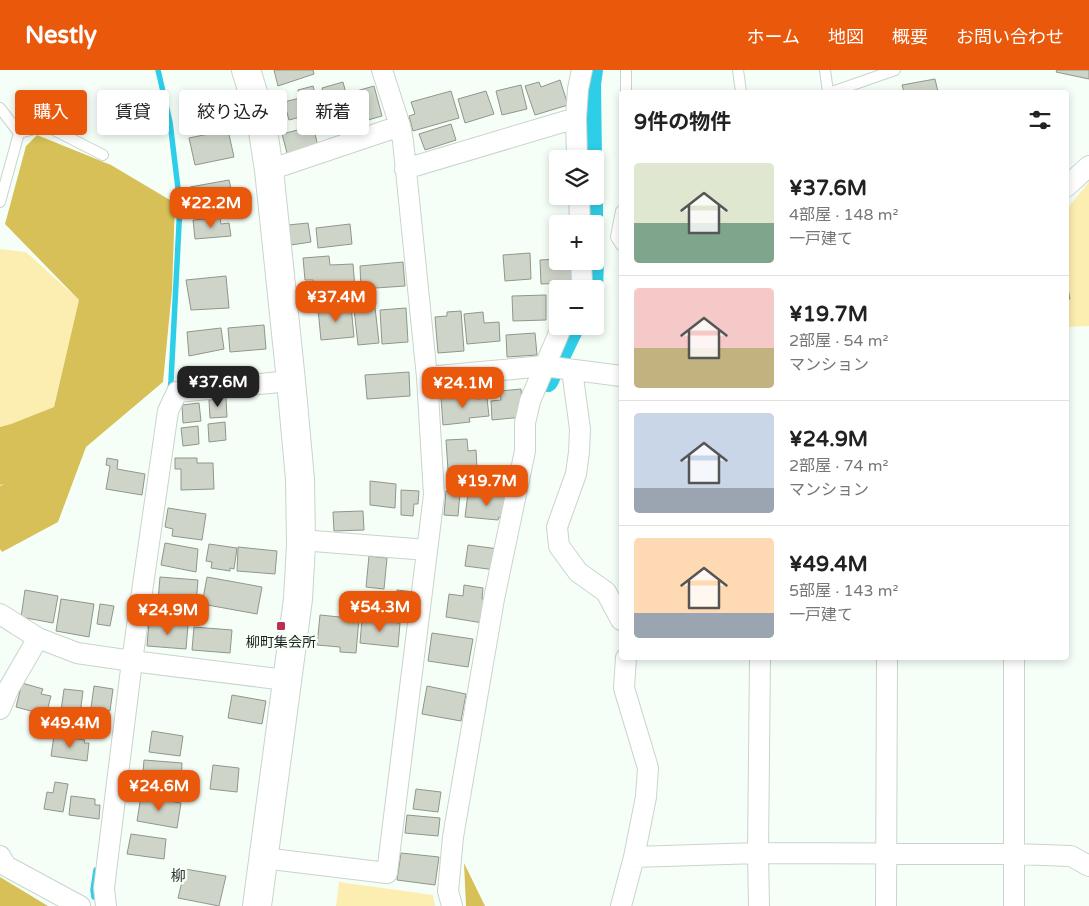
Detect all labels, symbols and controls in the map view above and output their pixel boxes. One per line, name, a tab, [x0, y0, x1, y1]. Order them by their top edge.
text: Nestly	[25, 21, 97, 50]
text: ホーム	[747, 26, 800, 48]
text: 地図	[828, 26, 864, 48]
text: 概要	[892, 26, 928, 48]
text: お問い合わせ	[956, 26, 1064, 48]
chip: 購入	[15, 90, 87, 135]
chip: 賃貸	[97, 90, 169, 135]
chip: 絞り込み	[179, 90, 287, 135]
chip: 新着	[297, 90, 369, 135]
icon: filters	[1026, 106, 1054, 134]
text: 9件の物件	[634, 110, 731, 135]
map controls	[549, 150, 604, 335]
button: layers	[549, 150, 604, 205]
text: ¥37.6M	[789, 176, 867, 201]
icon: home	[674, 183, 734, 243]
pin: ¥22.2M	[170, 186, 252, 229]
text: ¥22.2M	[181, 193, 241, 213]
text: 4部屋 · 148 m²	[789, 205, 898, 225]
button: +	[549, 215, 604, 270]
text: 一戸建て	[789, 229, 853, 249]
pin: ¥37.4M	[295, 280, 377, 323]
button: −	[549, 280, 604, 335]
text: ¥37.4M	[306, 287, 366, 307]
text: ¥19.7M	[789, 302, 868, 327]
icon: home	[674, 308, 734, 368]
text: 2部屋 · 54 m²	[789, 331, 888, 351]
text: マンション	[789, 355, 869, 375]
pin: ¥37.6M	[177, 366, 259, 408]
pin: ¥24.1M	[422, 366, 504, 409]
text: ¥37.6M	[188, 372, 248, 392]
text: ¥24.1M	[433, 373, 493, 393]
text: ¥24.9M	[789, 427, 868, 452]
icon: home	[674, 433, 734, 493]
text: 2部屋 · 74 m²	[789, 456, 888, 476]
pin: ¥19.7M	[446, 464, 528, 507]
text: ¥19.7M	[457, 471, 517, 491]
text: マンション	[789, 480, 869, 500]
text: ¥49.4M	[789, 552, 868, 577]
icon: home	[674, 558, 734, 618]
text: 5部屋 · 143 m²	[789, 581, 898, 601]
pin: ¥54.3M	[339, 590, 421, 633]
pin: ¥24.9M	[127, 594, 209, 636]
text: ¥54.3M	[350, 597, 410, 617]
text: ¥24.9M	[138, 600, 198, 620]
text: 一戸建て	[789, 605, 853, 625]
marker: 柳町集会所	[275, 620, 287, 632]
place label: 柳町集会所	[246, 634, 316, 651]
pin: ¥49.4M	[29, 706, 111, 749]
text: ¥49.4M	[40, 713, 100, 733]
pin: ¥24.6M	[118, 770, 200, 812]
text: ¥24.6M	[129, 776, 189, 796]
district label: 柳	[170, 867, 186, 885]

